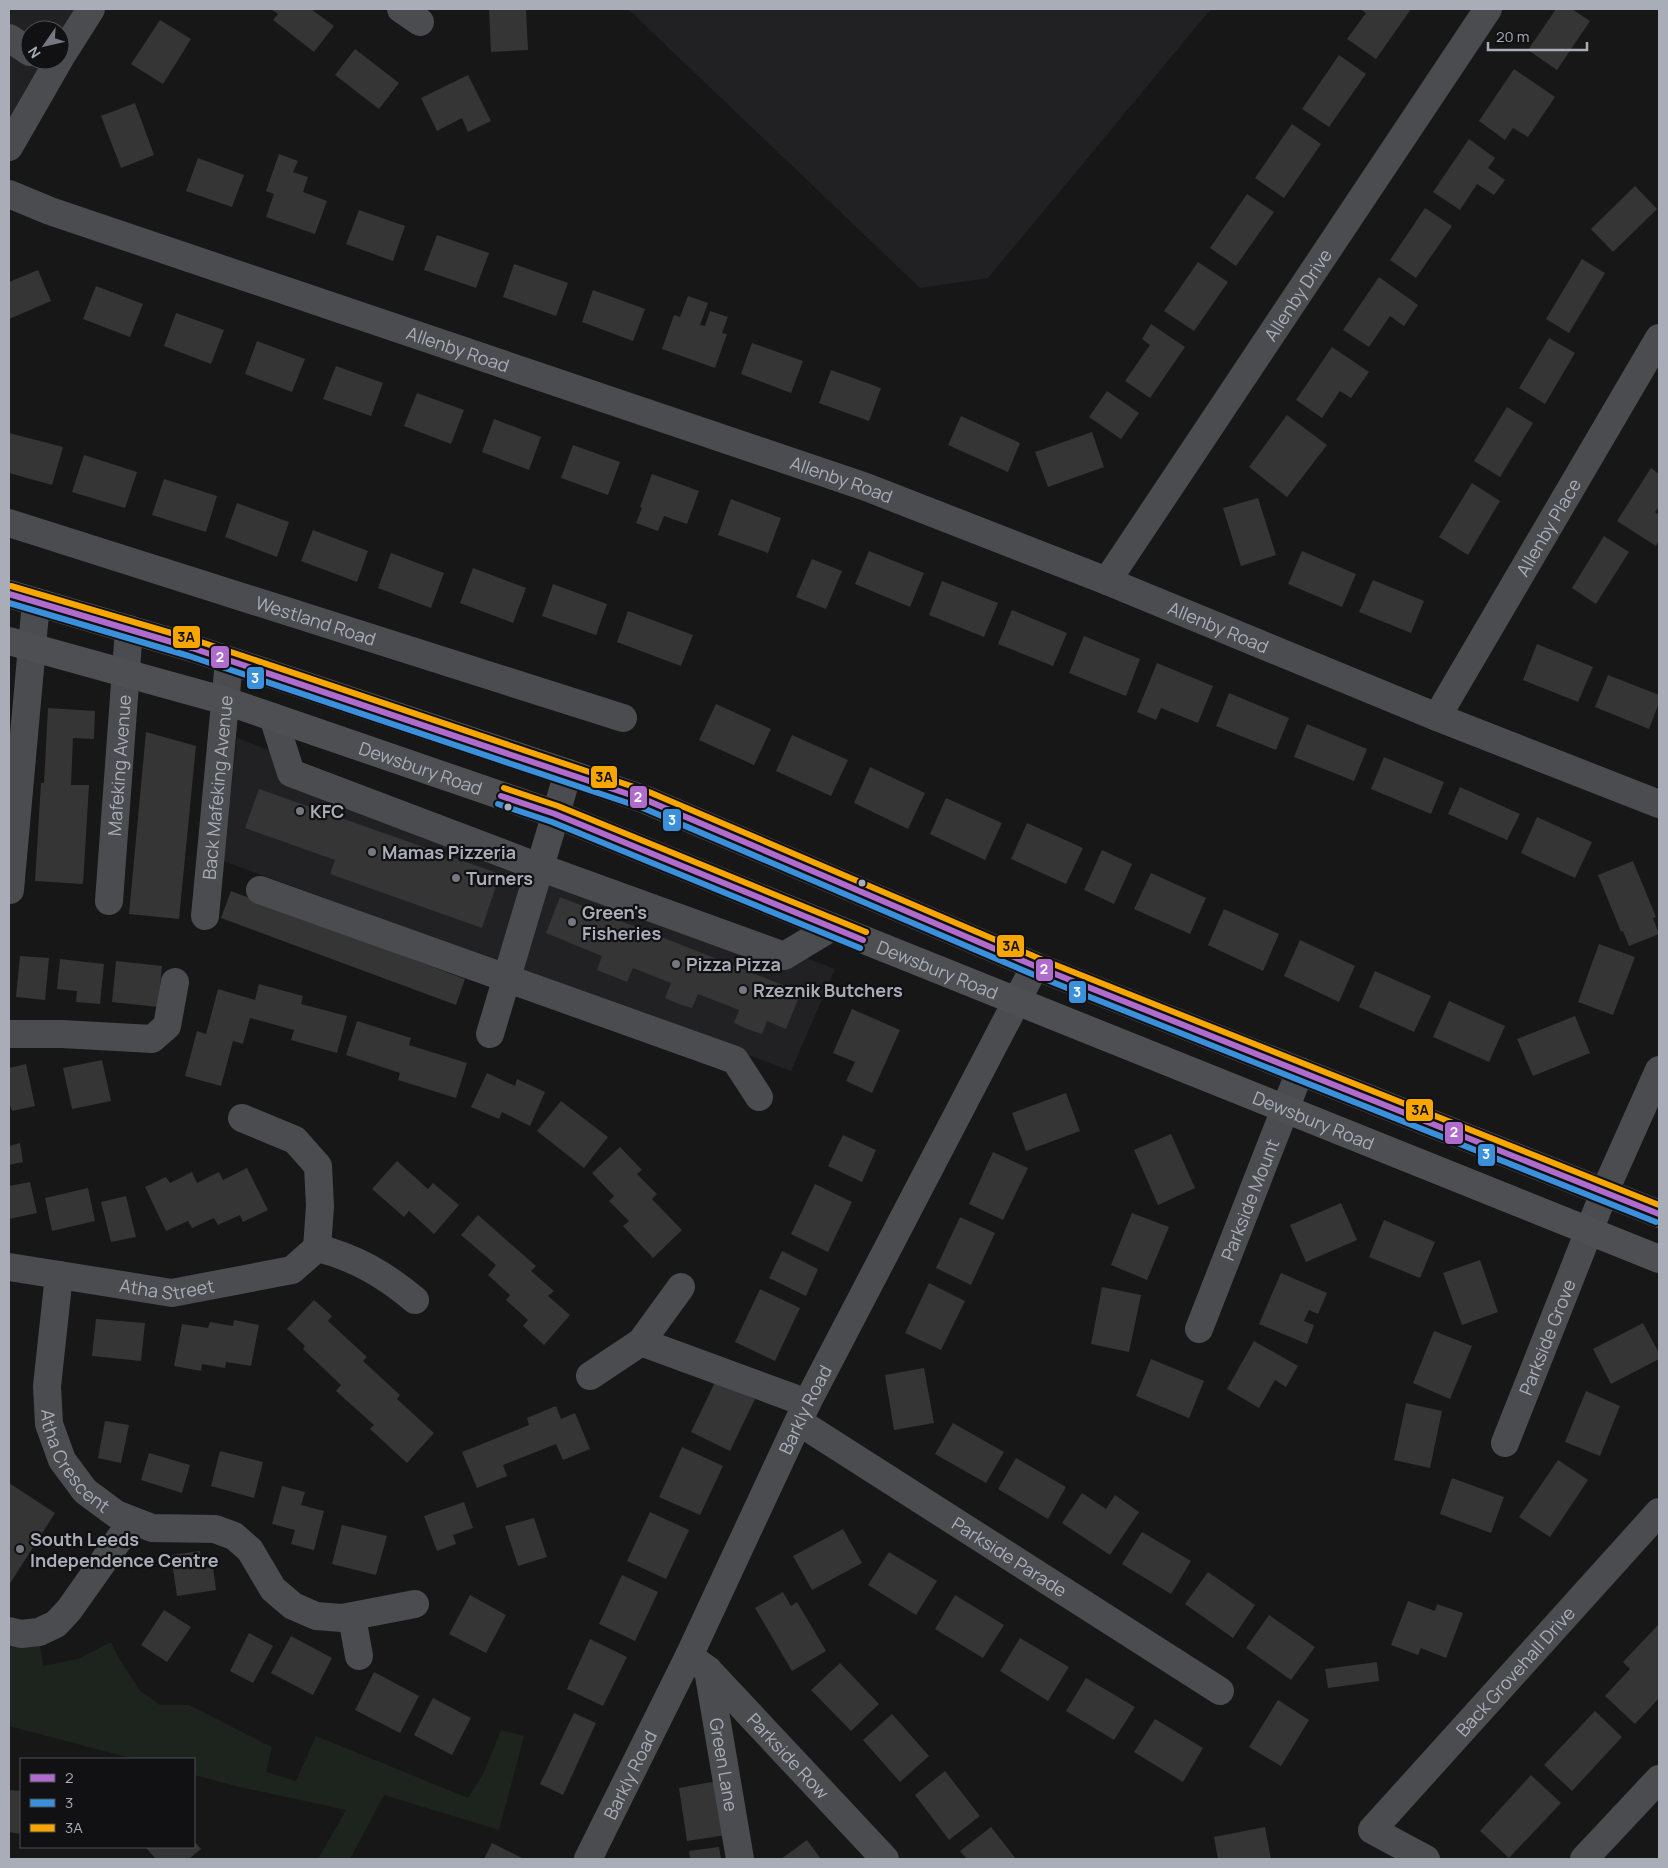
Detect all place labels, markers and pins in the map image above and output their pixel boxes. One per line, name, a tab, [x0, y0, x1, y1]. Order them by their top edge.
place label: KFC	[310, 799, 344, 823]
unlabelled marker	[503, 802, 513, 812]
marker: KFC	[294, 805, 306, 817]
place label: Mamas Pizzeria	[382, 840, 516, 864]
marker: Mamas Pizzeria	[366, 846, 378, 858]
place label: Turners	[466, 866, 533, 890]
marker: Turners	[450, 872, 462, 884]
unlabelled marker	[857, 878, 867, 888]
place label: Green's Fisheries	[582, 900, 661, 945]
marker: Green's Fisheries	[566, 916, 578, 928]
place label: Pizza Pizza	[686, 952, 781, 976]
marker: Pizza Pizza	[670, 958, 682, 970]
place label: Rzeznik Butchers	[753, 978, 903, 1002]
marker: Rzeznik Butchers	[737, 984, 749, 996]
place label: South Leeds Independence Centre	[30, 1527, 219, 1572]
marker: South Leeds Independence Centre	[14, 1543, 26, 1555]

